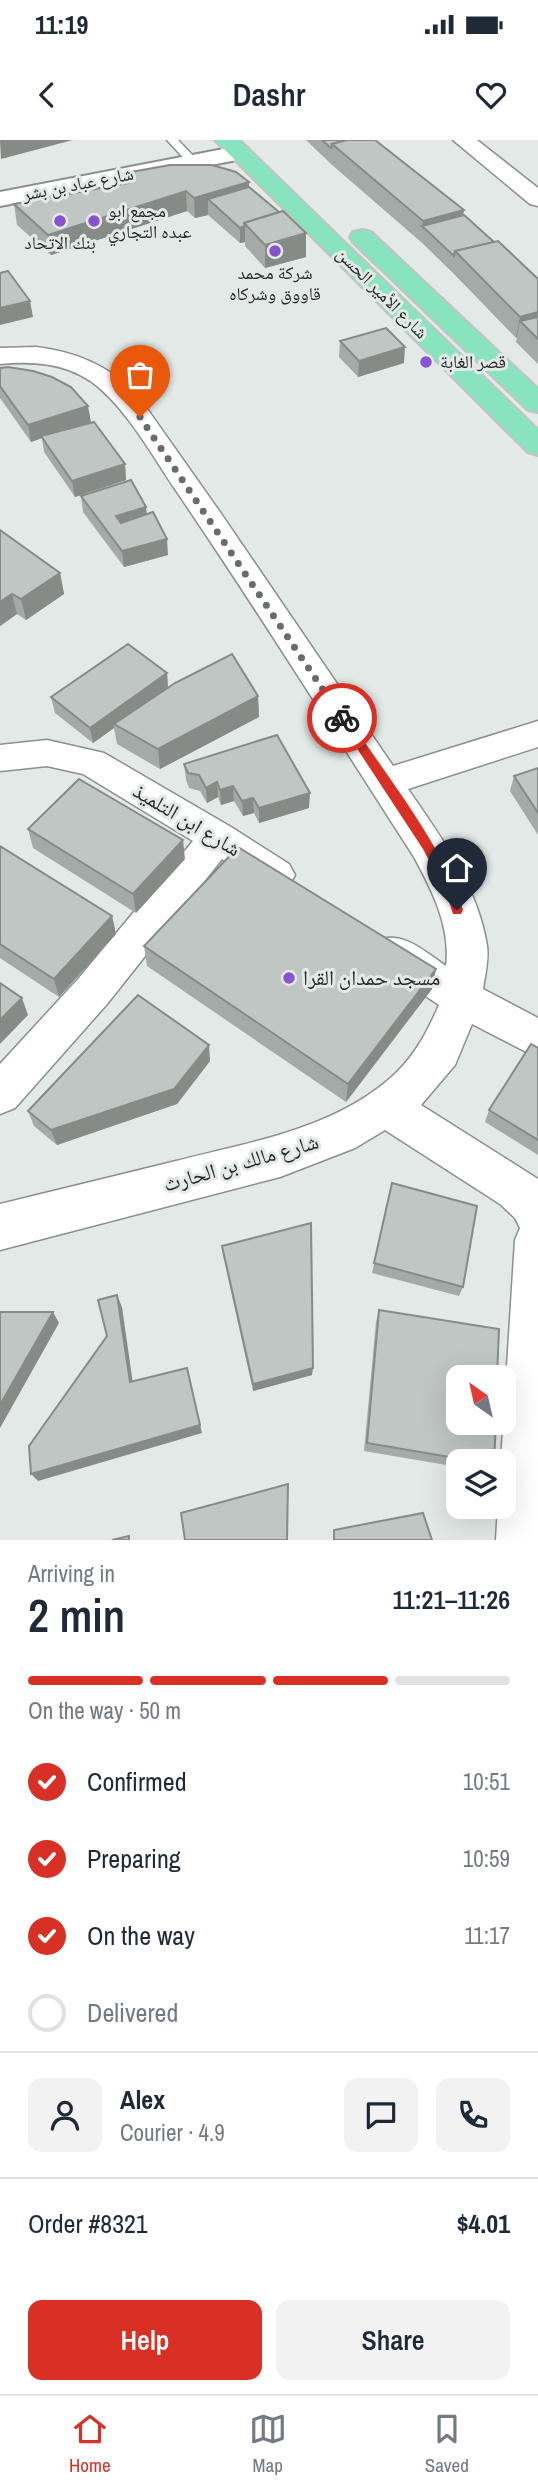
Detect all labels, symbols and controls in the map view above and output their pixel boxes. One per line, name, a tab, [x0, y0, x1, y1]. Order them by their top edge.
text: 11:19	[35, 7, 88, 42]
text: Dashr	[233, 73, 305, 116]
icon: back	[28, 76, 66, 114]
icon: heart	[472, 76, 510, 114]
street label: شارع عباد بن بشر	[19, 161, 136, 207]
place label: مجمع ابو عبده التجاري	[108, 198, 192, 247]
marker: بنك الاتحاد	[52, 213, 68, 229]
marker: مجمع ابو عبده التجاري	[86, 213, 102, 229]
place label: بنك الاتحاد	[24, 230, 96, 255]
street label: شارع الأمير الحسن	[331, 241, 434, 344]
marker: شركة محمد قاووق وشركاه	[267, 243, 283, 259]
place label: شركة محمد قاووق وشركاه	[229, 260, 321, 306]
pin	[110, 345, 170, 417]
place label: قصر الغابة	[440, 349, 506, 374]
marker: قصر الغابة	[418, 354, 434, 370]
icon: bag	[121, 356, 159, 394]
courier	[307, 683, 377, 753]
icon: bike	[323, 699, 361, 737]
street label: شارع ابن التلميذ	[128, 776, 247, 863]
pin	[427, 838, 487, 910]
icon: home	[438, 849, 476, 887]
place label: مسجد حمدان القرا	[303, 963, 440, 992]
marker: مسجد حمدان القرا	[281, 970, 297, 986]
street label: شارع مالك بن الحارث	[160, 1126, 322, 1199]
north arrow	[446, 1365, 516, 1435]
map controls	[446, 1365, 516, 1519]
button: layers	[446, 1449, 516, 1519]
text: Arriving in	[28, 1558, 115, 1589]
text: 11:21–11:26	[392, 1582, 510, 1617]
text: 2 min	[28, 1584, 125, 1646]
text: On the way · 50 m	[28, 1695, 181, 1726]
icon: check	[28, 1763, 66, 1801]
text: Confirmed	[87, 1764, 187, 1799]
text: 10:51	[463, 1766, 510, 1797]
icon: check	[28, 1840, 66, 1878]
text: Preparing	[87, 1841, 181, 1876]
text: 10:59	[463, 1843, 510, 1874]
icon: check	[28, 1917, 66, 1955]
text: On the way	[87, 1918, 195, 1953]
text: 11:17	[464, 1920, 510, 1951]
text: Delivered	[87, 1995, 178, 2030]
button: person	[28, 2078, 102, 2152]
button: chat	[344, 2078, 418, 2152]
button: phone	[436, 2078, 510, 2152]
text: Alex	[120, 2082, 165, 2117]
text: Courier · 4.9	[120, 2117, 225, 2148]
text: Order #8321	[28, 2206, 148, 2241]
text: $4.01	[457, 2206, 510, 2241]
button: Help	[28, 2300, 262, 2380]
button: Share	[276, 2300, 510, 2380]
tab: Home	[69, 2410, 111, 2478]
tab: Map	[249, 2410, 287, 2478]
tab: Saved	[425, 2410, 469, 2478]

